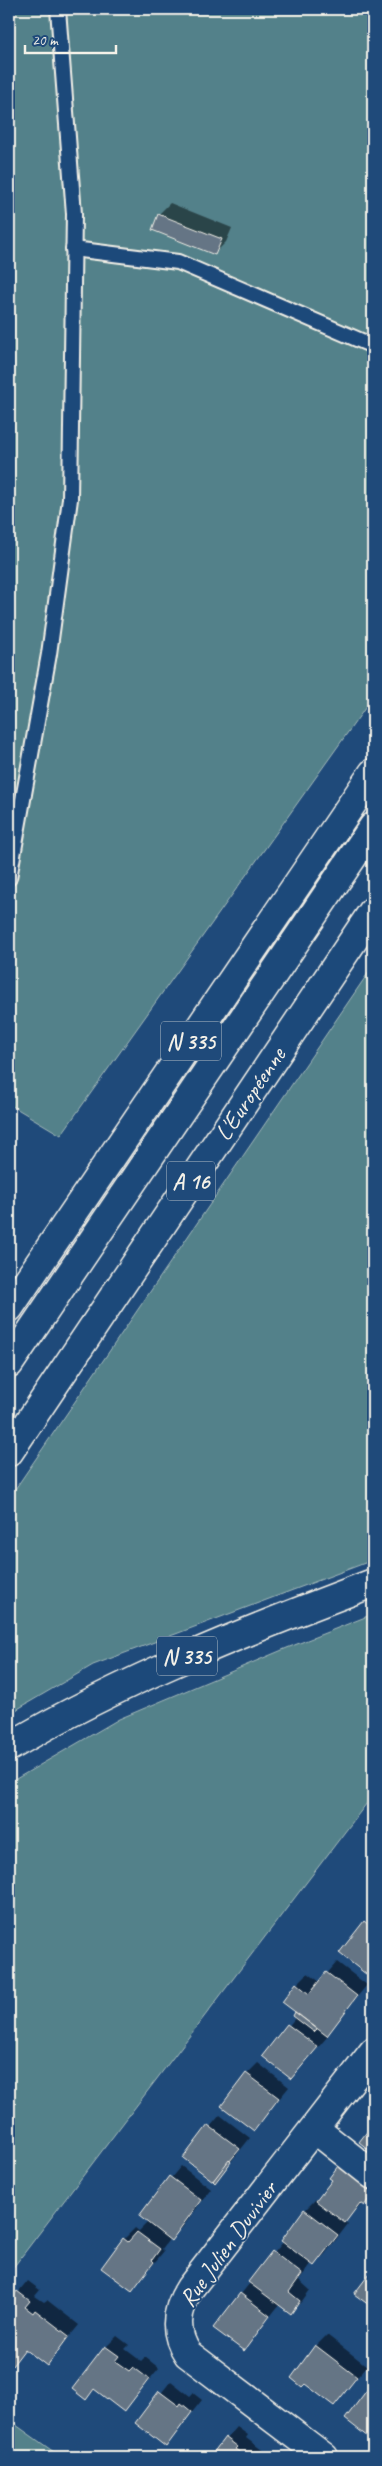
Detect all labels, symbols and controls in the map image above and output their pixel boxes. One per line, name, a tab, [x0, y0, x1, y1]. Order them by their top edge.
scale bar	[25, 22, 116, 54]
text: 20 m	[32, 31, 59, 50]
road number: N 335	[161, 1021, 221, 1060]
street label: L'Européenne	[208, 1040, 293, 1146]
road number: A 16	[167, 1162, 215, 1200]
road number: N 335	[157, 1636, 217, 1675]
street label: Rue Julien Duvivier	[172, 2173, 285, 2313]

